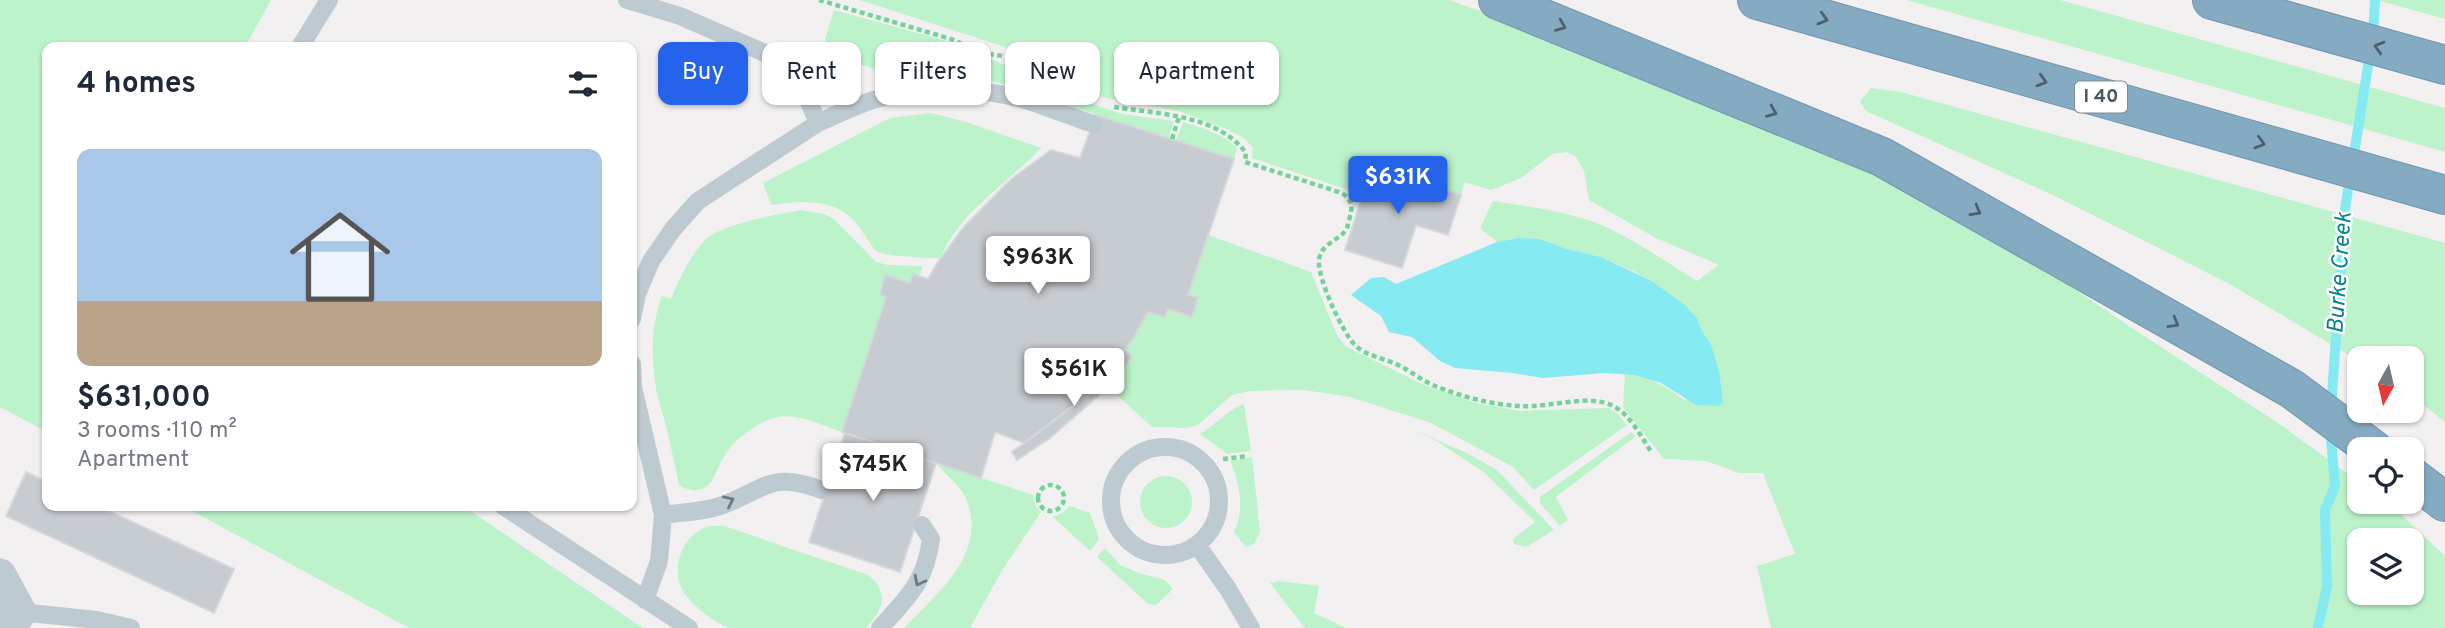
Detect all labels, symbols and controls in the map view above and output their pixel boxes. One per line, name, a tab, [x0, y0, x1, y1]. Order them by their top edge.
one-way arrow	[1816, 10, 1828, 25]
one-way arrow	[1554, 18, 1566, 32]
one-way arrow	[2373, 41, 2385, 55]
chip: Buy	[658, 42, 748, 105]
chip: Rent	[762, 42, 861, 105]
chip: Filters	[875, 42, 991, 105]
chip: New	[1005, 42, 1100, 105]
chip: Apartment	[1114, 42, 1279, 105]
icon: filters	[564, 65, 602, 103]
text: 4 homes	[77, 66, 196, 103]
one-way arrow	[2035, 72, 2047, 87]
road number: I 40	[2075, 82, 2127, 113]
one-way arrow	[1764, 104, 1777, 118]
one-way arrow	[2254, 134, 2266, 149]
pin: $631K	[1349, 156, 1447, 216]
text: $631K	[1364, 164, 1432, 193]
icon: home	[277, 194, 403, 320]
one-way arrow	[1969, 203, 1982, 216]
water label: Burke Creek	[2322, 211, 2360, 335]
pin: $963K	[989, 236, 1087, 296]
text: $963K	[1002, 244, 1074, 273]
one-way arrow	[2167, 315, 2180, 328]
north arrow	[2347, 346, 2424, 424]
map controls	[2347, 346, 2424, 605]
pin: $561K	[1025, 348, 1123, 408]
text: $561K	[1040, 356, 1108, 385]
text: $631,000	[77, 380, 211, 417]
text: 3 rooms · 110 m²	[77, 417, 237, 446]
button: locate	[2347, 437, 2424, 514]
pin: $745K	[824, 444, 922, 503]
text: Apartment	[77, 446, 189, 475]
text: $745K	[838, 451, 908, 480]
one-way arrow	[722, 495, 734, 509]
button: layers	[2347, 528, 2424, 605]
one-way arrow	[913, 574, 927, 586]

